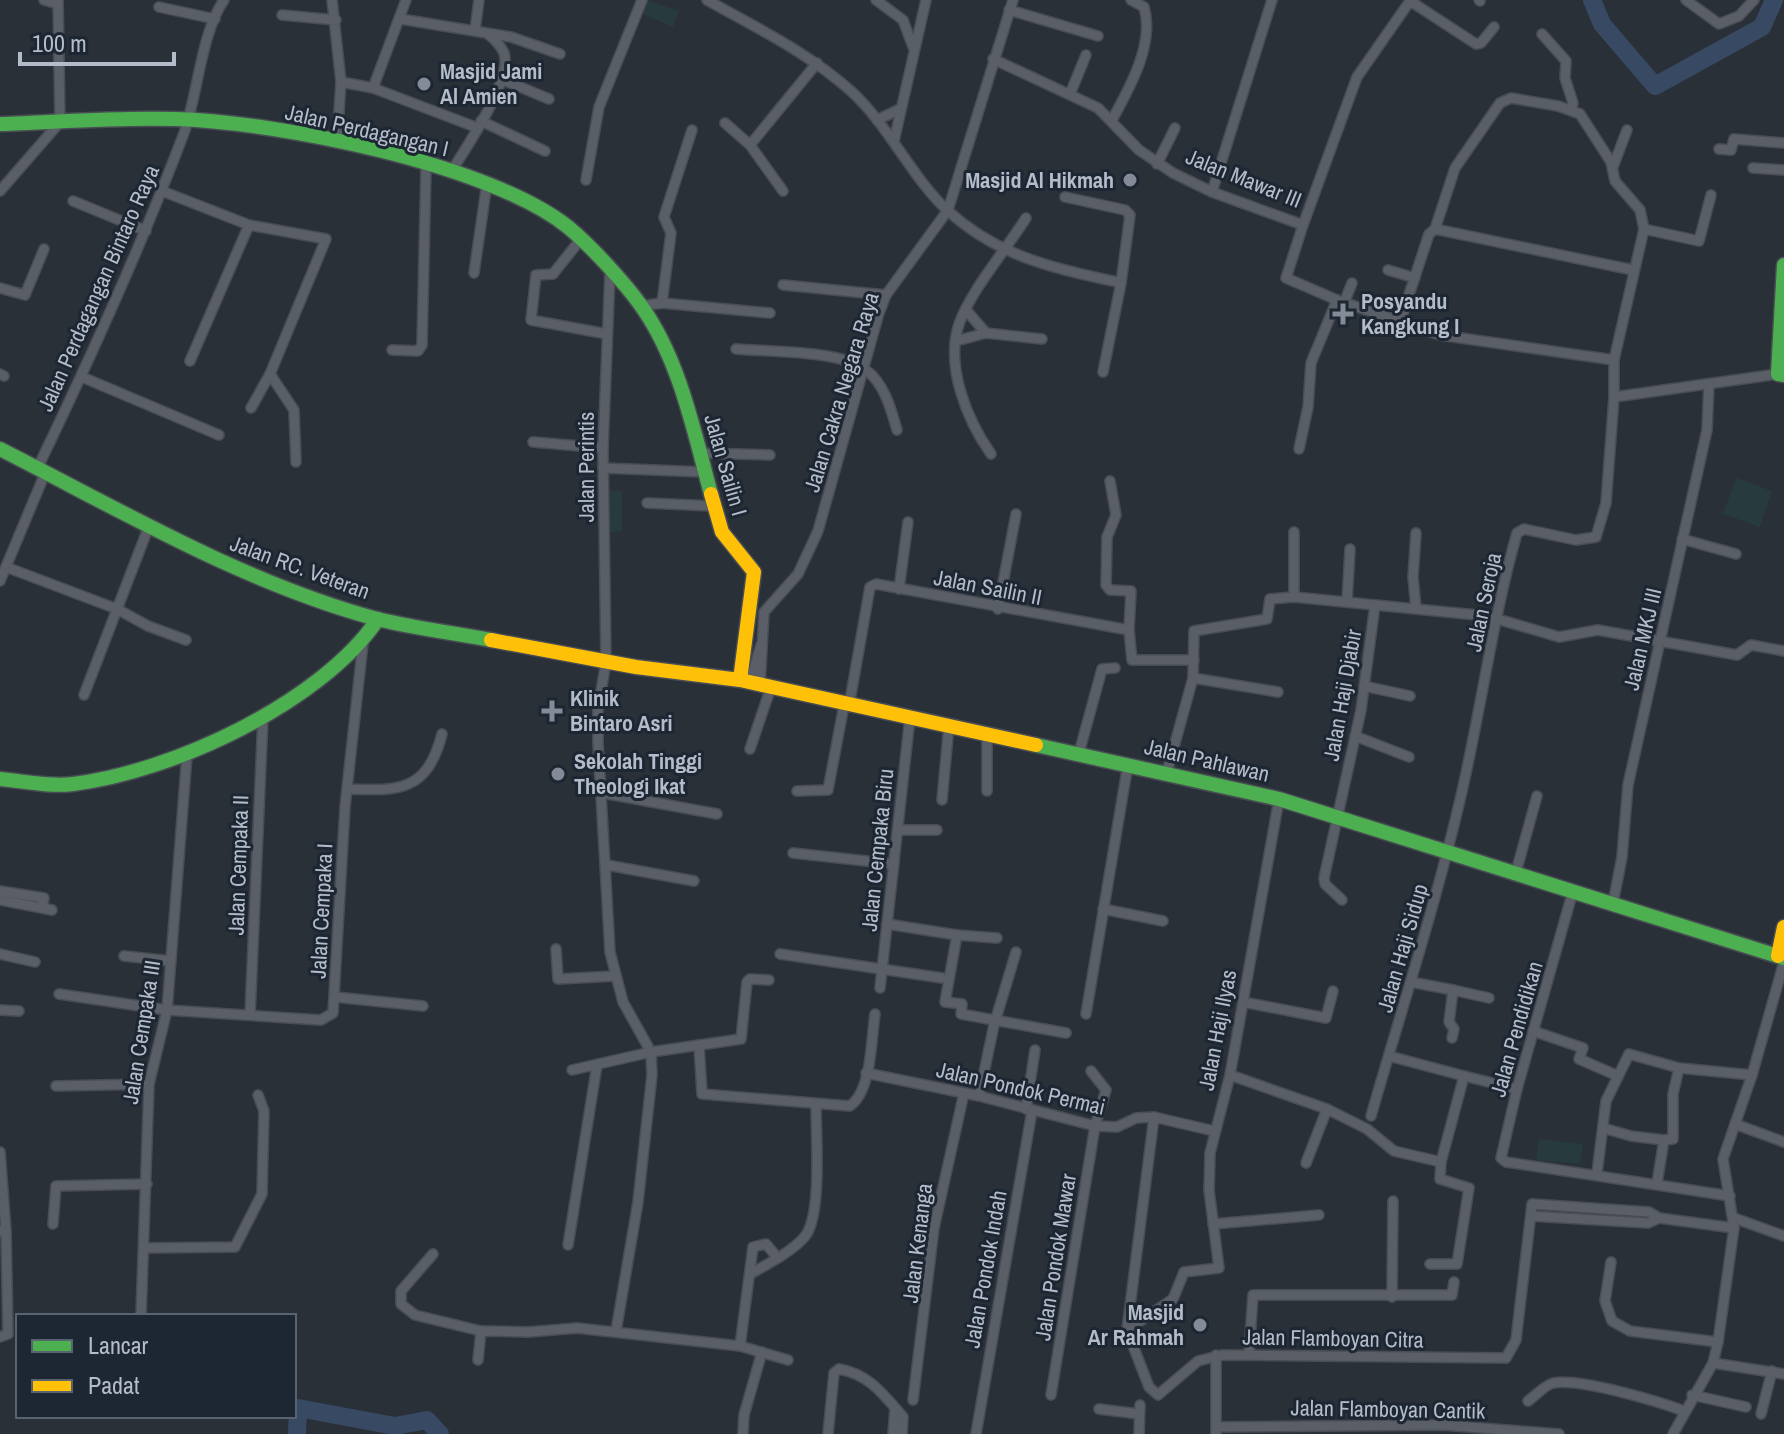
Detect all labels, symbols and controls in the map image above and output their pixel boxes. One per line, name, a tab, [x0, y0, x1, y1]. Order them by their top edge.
scale bar	[20, 16, 174, 66]
text: 100 m	[32, 27, 87, 59]
place label: Masjid Jami Al Amien	[440, 56, 542, 111]
marker: Masjid Jami Al Amien	[415, 75, 433, 93]
street label: Jalan Perdagangan I	[283, 97, 451, 163]
street label: Jalan Mawar III	[1182, 141, 1306, 215]
street label: Jalan Perdagangan Bintaro Raya	[30, 160, 166, 416]
place label: Masjid Al Hikmah	[965, 165, 1114, 195]
marker: Masjid Al Hikmah	[1121, 171, 1139, 189]
place label: Posyandu Kangkung I	[1361, 286, 1459, 341]
street label: Jalan Cakra Negara Raya	[796, 288, 886, 496]
marker: Posyandu Kangkung I	[1332, 303, 1354, 325]
street label: Jalan Sailin I	[697, 411, 755, 519]
street label: Jalan Perintis	[571, 412, 601, 522]
street label: Jalan RC. Veteran	[226, 528, 374, 606]
street label: Jalan Seroja	[1458, 550, 1508, 654]
street label: Jalan Sailin II	[931, 562, 1045, 612]
street label: Jalan MKJ III	[1616, 585, 1668, 693]
street label: Jalan Haji Djabir	[1316, 627, 1368, 763]
place label: Klinik Bintaro Asri	[570, 683, 673, 738]
marker: Klinik Bintaro Asri	[541, 700, 563, 722]
street label: Jalan Pahlawan	[1142, 731, 1272, 789]
place label: Sekolah Tinggi Theologi Ikat	[574, 746, 702, 801]
marker: Sekolah Tinggi Theologi Ikat	[549, 765, 567, 783]
street label: Jalan Cempaka Biru	[854, 767, 900, 933]
street label: Jalan Cempaka II	[221, 794, 255, 936]
street label: Jalan Cempaka I	[302, 843, 340, 979]
street label: Jalan Haji Sidup	[1369, 880, 1435, 1016]
street label: Jalan Cempaka III	[115, 958, 167, 1106]
street label: Jalan Pendidikan	[1482, 958, 1550, 1100]
street label: Jalan Haji Ilyas	[1191, 967, 1243, 1093]
street label: Jalan Pondok Permai	[934, 1054, 1108, 1122]
street label: Jalan Pondok Mawar	[1027, 1171, 1083, 1343]
street label: Jalan Kenanga	[895, 1181, 939, 1305]
street label: Jalan Pondok Indah	[956, 1188, 1014, 1350]
place label: Masjid Ar Rahmah	[1088, 1297, 1184, 1352]
legend	[16, 1314, 296, 1418]
marker: Masjid Ar Rahmah	[1191, 1316, 1209, 1334]
street label: Jalan Flamboyan Citra	[1242, 1321, 1424, 1355]
text: Lancar	[88, 1329, 149, 1361]
text: Padat	[88, 1369, 140, 1401]
street label: Jalan Flamboyan Cantik	[1290, 1392, 1486, 1426]

